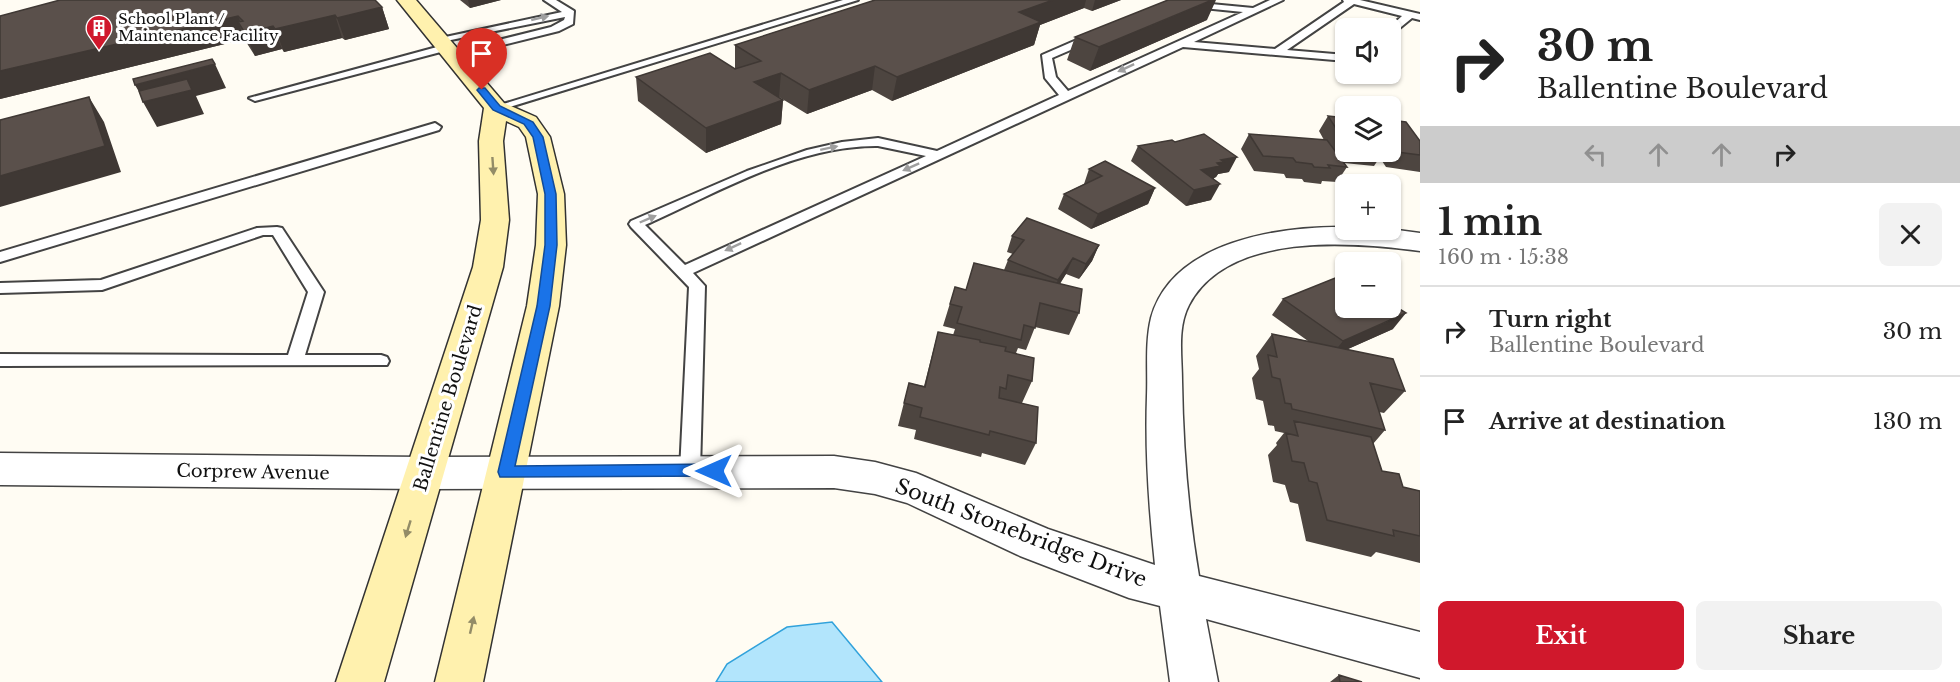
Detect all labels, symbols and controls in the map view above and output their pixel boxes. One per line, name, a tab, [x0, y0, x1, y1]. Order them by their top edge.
place label: School Plant / Maintenance Facility	[118, 9, 279, 45]
building icon: School Plant / Maintenance Facility	[84, 13, 114, 51]
one-way arrow	[530, 13, 549, 23]
map controls	[1335, 18, 1401, 318]
button: sound	[1335, 18, 1401, 84]
text: 30 m	[1537, 20, 1653, 72]
icon: right	[1438, 24, 1516, 102]
pin	[456, 28, 507, 90]
icon: arrive	[465, 37, 498, 70]
one-way arrow	[1117, 64, 1135, 73]
text: Ballentine Boulevard	[1537, 72, 1828, 105]
button: layers	[1335, 96, 1401, 162]
icon: left	[1579, 138, 1612, 171]
icon: ahead	[1642, 138, 1675, 171]
icon: ahead	[1705, 138, 1738, 171]
icon: right	[1768, 138, 1801, 171]
one-way arrow	[820, 143, 839, 152]
one-way arrow	[488, 157, 498, 176]
one-way arrow	[901, 162, 919, 172]
button: +	[1335, 174, 1401, 240]
text: 1 min	[1438, 200, 1542, 245]
button: close	[1879, 203, 1942, 266]
one-way arrow	[639, 214, 657, 224]
one-way arrow	[724, 243, 741, 252]
text: 160 m · 15:38	[1438, 245, 1569, 269]
button: −	[1335, 252, 1401, 318]
street label: Ballentine Boulevard	[409, 302, 487, 494]
text: Turn right	[1489, 306, 1611, 333]
icon: right	[1438, 315, 1471, 348]
text: 30 m	[1883, 318, 1942, 345]
text: Ballentine Boulevard	[1489, 333, 1704, 357]
icon: arrive	[1438, 405, 1471, 438]
text: Arrive at destination	[1489, 408, 1726, 435]
text: 130 m	[1873, 408, 1942, 435]
position arrow	[682, 439, 746, 503]
street label: Corprew Avenue	[176, 460, 330, 484]
street label: South Stonebridge Drive	[892, 473, 1150, 593]
one-way arrow	[402, 520, 412, 538]
button: Exit	[1438, 601, 1684, 670]
button: Share	[1696, 601, 1942, 670]
one-way arrow	[467, 616, 477, 634]

